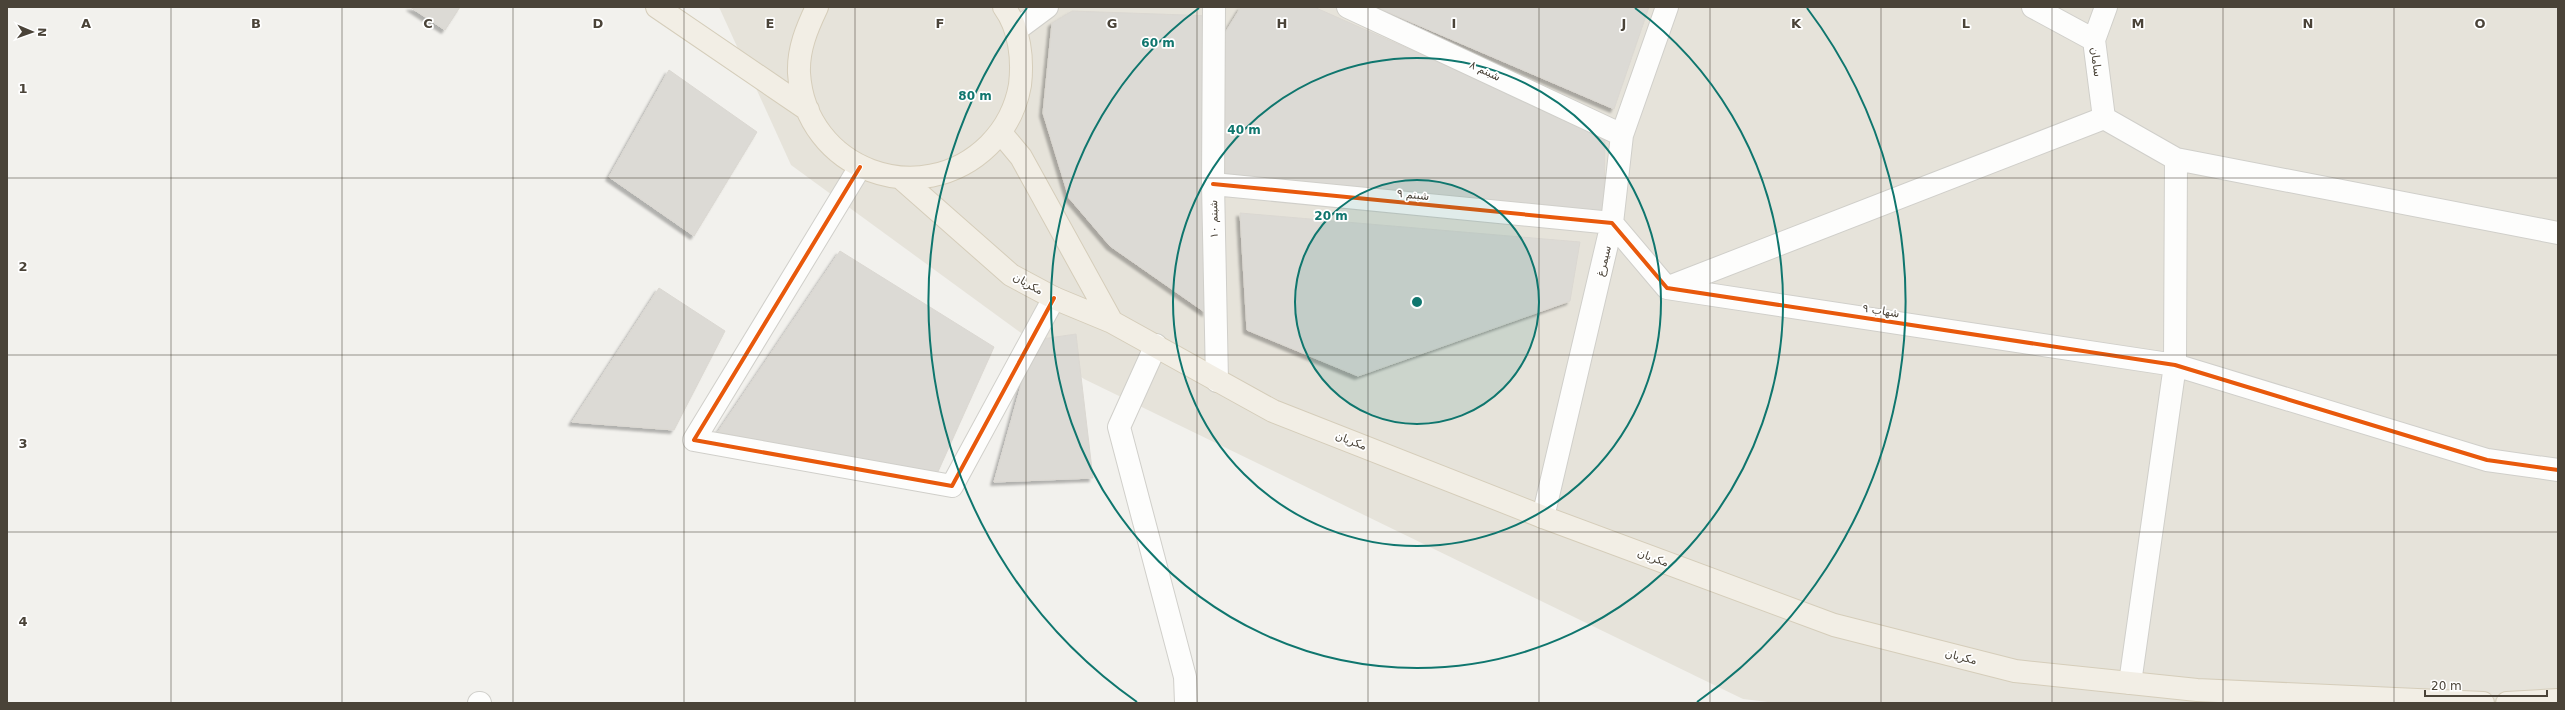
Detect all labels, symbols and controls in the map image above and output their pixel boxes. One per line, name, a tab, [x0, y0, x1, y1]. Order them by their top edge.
north arrow	[12, 12, 52, 52]
text: A	[81, 16, 91, 31]
text: B	[251, 16, 261, 31]
text: C	[423, 16, 433, 31]
text: D	[593, 16, 604, 31]
text: E	[766, 16, 774, 31]
text: F	[936, 16, 944, 31]
text: G	[1107, 16, 1117, 31]
text: H	[1277, 16, 1287, 31]
text: I	[1452, 16, 1456, 31]
text: J	[1621, 16, 1626, 31]
text: K	[1791, 16, 1802, 31]
text: L	[1962, 16, 1970, 31]
text: M	[2132, 16, 2144, 31]
text: N	[2303, 16, 2313, 31]
text: O	[2474, 16, 2486, 31]
text: N	[35, 27, 48, 37]
text: 60 m	[1141, 36, 1175, 50]
street label: سامان	[2088, 46, 2104, 78]
street label: شبنم ۸	[1467, 58, 1503, 84]
text: 1	[18, 81, 28, 96]
text: 80 m	[958, 89, 992, 103]
text: 40 m	[1227, 123, 1261, 137]
street label: شبنم ۹	[1396, 187, 1430, 203]
street label: شبنم ۱۰	[1207, 200, 1221, 238]
text: 20 m	[1314, 209, 1348, 223]
street label: سیمرغ	[1594, 244, 1614, 278]
text: 2	[18, 259, 28, 274]
street label: مکریان	[1011, 270, 1045, 298]
centre of rings	[1410, 295, 1424, 309]
street label: شهاب ۹	[1862, 302, 1900, 320]
street label: مکریان	[1333, 429, 1369, 453]
text: 3	[18, 436, 28, 451]
street label: مکریان	[1635, 546, 1671, 570]
text: 4	[18, 614, 28, 629]
street label: مکریان	[1944, 647, 1978, 667]
scale bar	[2425, 672, 2547, 698]
text: 20 m	[2431, 679, 2462, 693]

